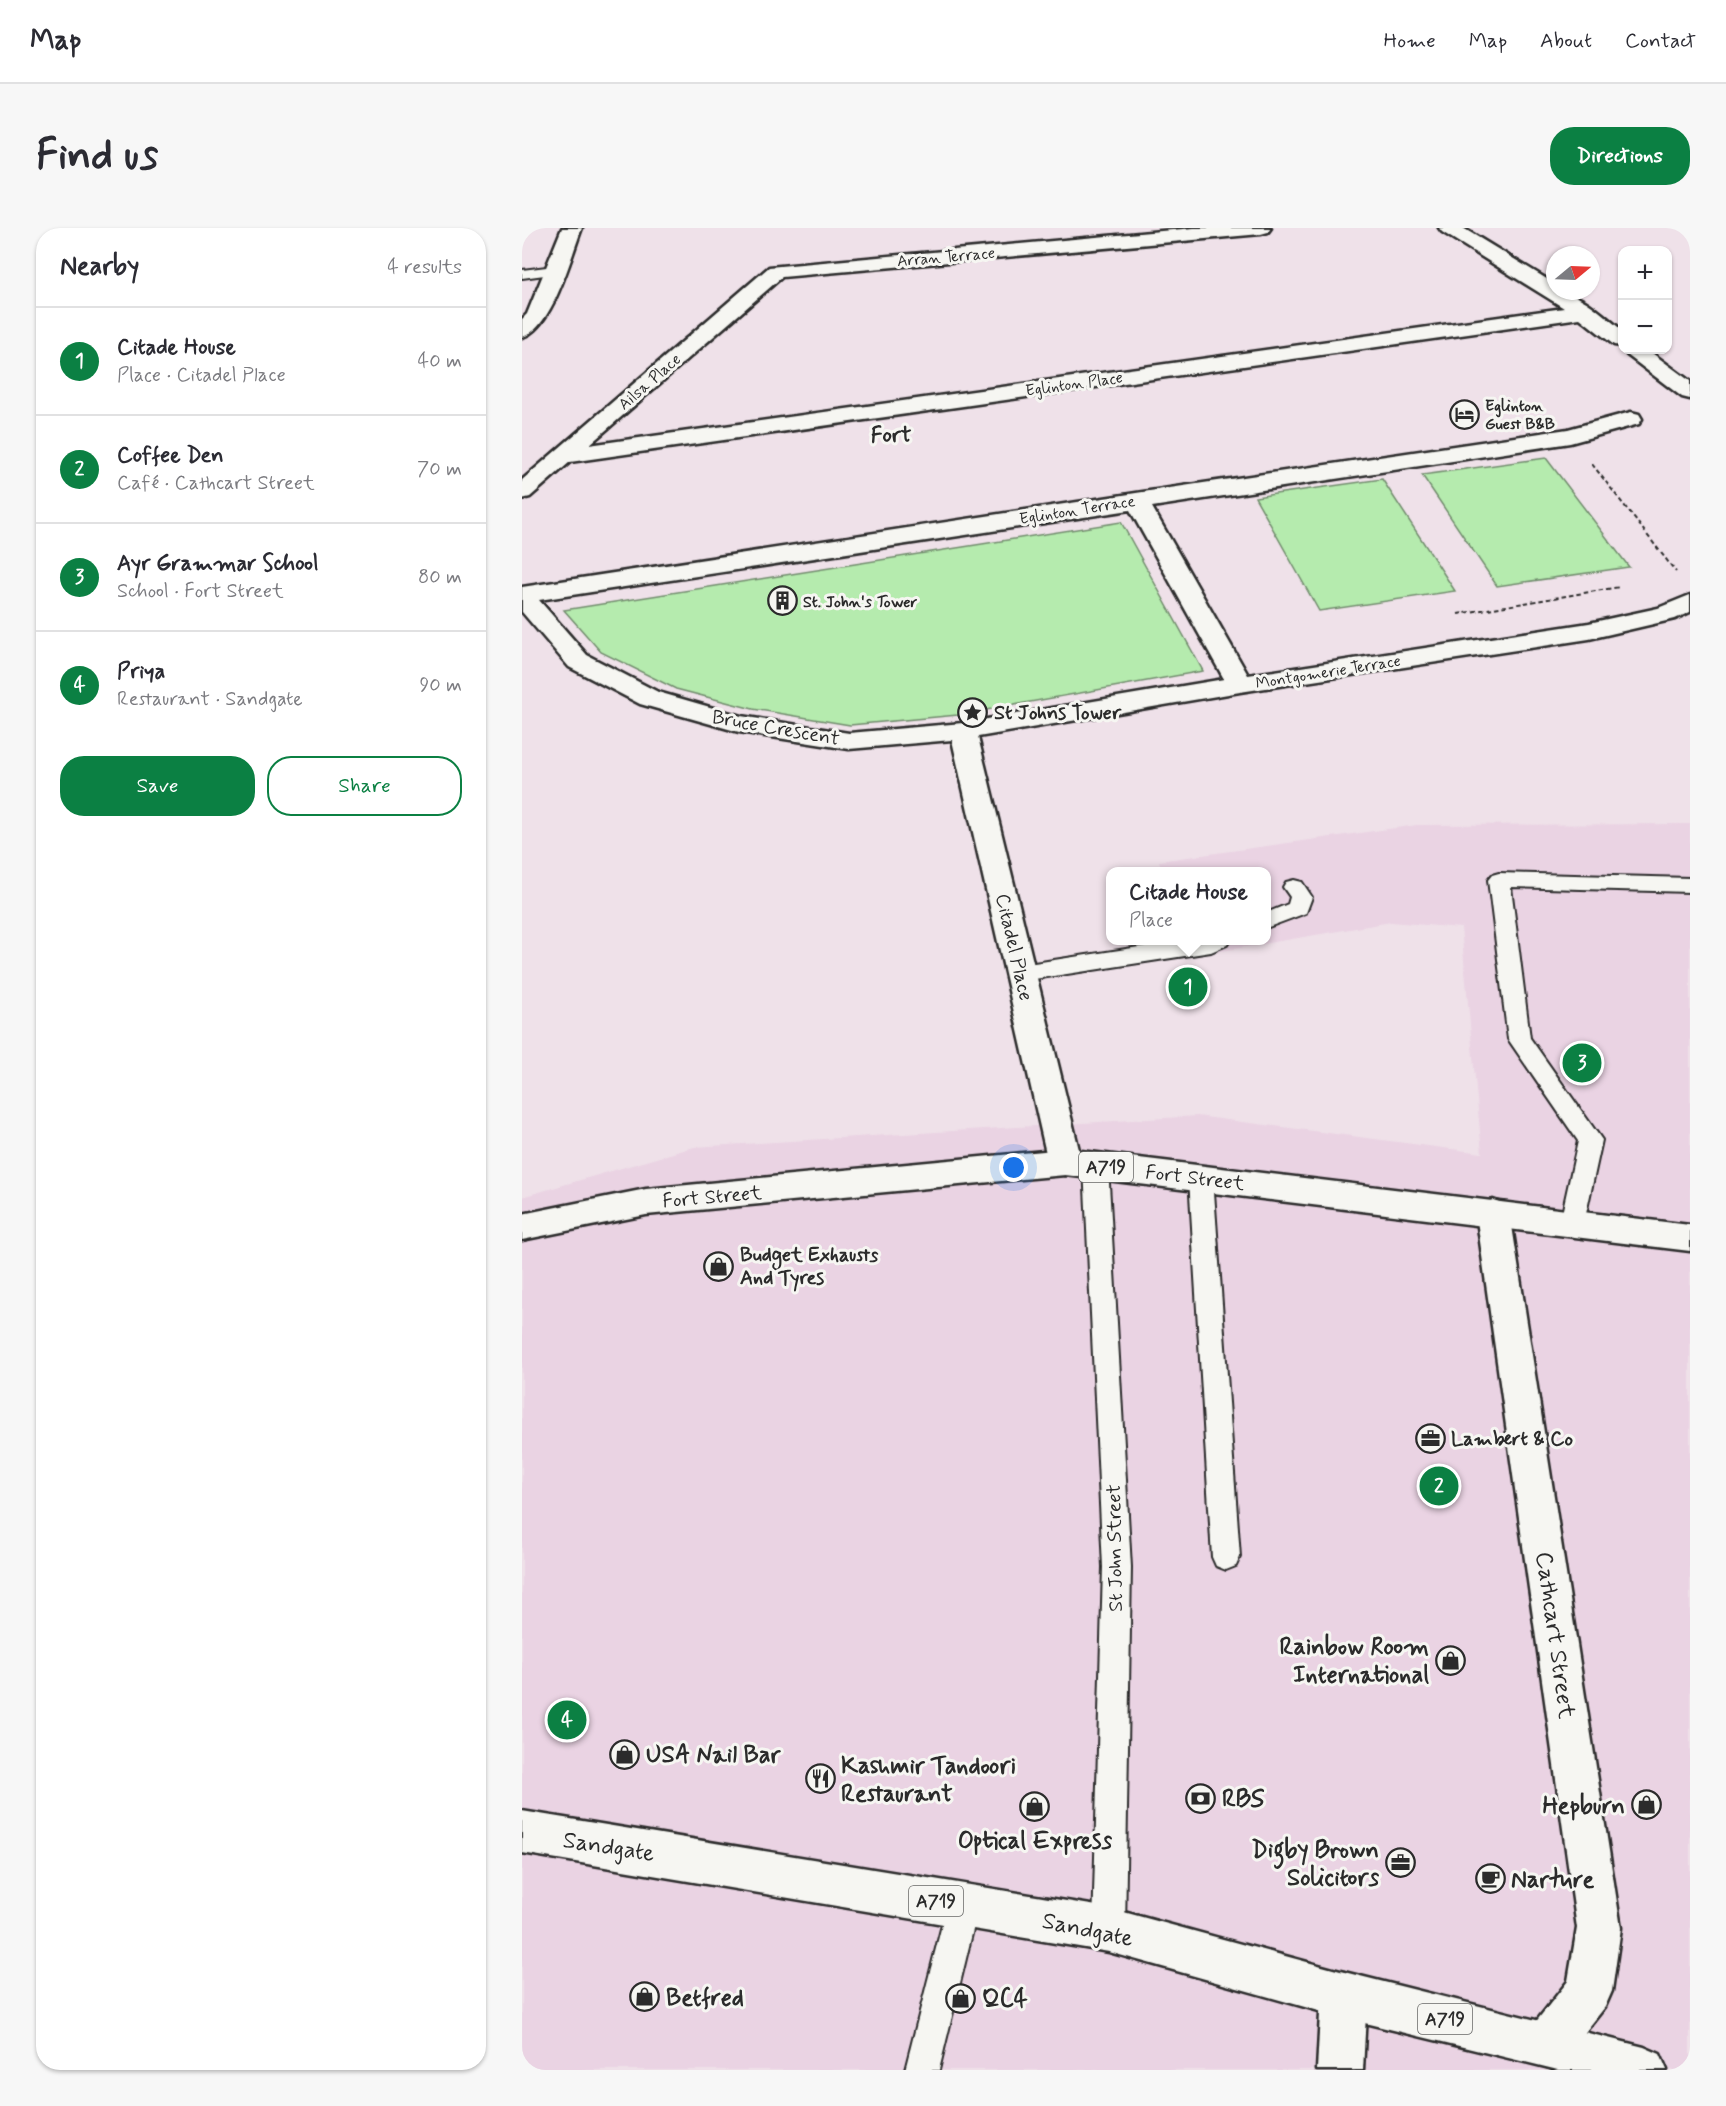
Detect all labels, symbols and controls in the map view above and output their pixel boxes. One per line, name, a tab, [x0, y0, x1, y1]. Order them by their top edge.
text: Map	[30, 23, 81, 60]
text: Home	[1384, 27, 1436, 55]
text: Map	[1469, 27, 1507, 55]
text: About	[1540, 27, 1592, 55]
text: Contact	[1625, 27, 1696, 55]
button: Directions	[1550, 127, 1690, 185]
text: Find us	[36, 129, 158, 184]
street label: Arran Terrace	[896, 243, 996, 272]
north arrow	[1546, 246, 1600, 300]
map controls	[1618, 246, 1672, 354]
button: +	[1618, 246, 1672, 300]
text: Nearby	[60, 250, 139, 284]
text: 4 results	[387, 254, 462, 281]
button: −	[1618, 300, 1672, 354]
text: Citade House	[117, 334, 236, 362]
text: 1	[75, 348, 84, 375]
text: 40 m	[418, 348, 462, 375]
street label: Ailsa Place	[614, 349, 686, 415]
text: Place · Citadel Place	[117, 362, 286, 389]
street label: Eglinton Place	[1024, 367, 1124, 402]
place label: Eglinton Guest B&B	[1485, 396, 1555, 435]
hotel icon: Eglinton Guest B&B	[1448, 398, 1480, 430]
district label: Fort	[871, 422, 912, 450]
text: Coffee Den	[117, 442, 224, 470]
text: 2	[75, 456, 84, 483]
text: 70 m	[417, 456, 462, 483]
text: Café · Cathcart Street	[117, 470, 315, 497]
street label: Eglinton Terrace	[1018, 491, 1137, 530]
text: Ayr Grammar School	[117, 550, 318, 578]
text: 3	[75, 564, 84, 591]
text: 80 m	[418, 564, 462, 591]
text: School · Fort Street	[117, 578, 284, 605]
building icon: St. John's Tower	[766, 585, 798, 617]
place label: St. John's Tower	[803, 592, 918, 613]
street label: Montgomerie Terrace	[1254, 651, 1402, 694]
text: Priya	[117, 658, 165, 686]
text: 4	[74, 672, 85, 699]
text: 90 m	[419, 672, 462, 699]
text: Restaurant · Sandgate	[117, 686, 303, 713]
place icon: St Johns Tower	[957, 696, 989, 728]
place label: St Johns Tower	[994, 700, 1122, 727]
street label: Bruce Crescent	[710, 704, 842, 753]
button: Save	[60, 756, 255, 816]
button: Share	[267, 756, 462, 816]
popup	[1106, 867, 1271, 945]
text: Citade House	[1129, 879, 1248, 907]
street label: Citadel Place	[988, 891, 1039, 1004]
text: Place	[1129, 907, 1173, 934]
pin: 1	[1168, 964, 1208, 1010]
pin: 3	[1562, 1040, 1602, 1086]
road number: A719	[1079, 1152, 1133, 1182]
your location	[999, 1153, 1028, 1182]
street label: Fort Street	[1144, 1159, 1246, 1198]
street label: Fort Street	[661, 1180, 763, 1215]
place label: Budget Exhausts And Tyres	[740, 1242, 879, 1292]
shop icon: Budget Exhausts And Tyres	[703, 1250, 735, 1282]
office icon: Lambert & Co	[1414, 1422, 1446, 1454]
place label: Lambert & Co	[1451, 1426, 1573, 1453]
pin: 2	[1420, 1464, 1458, 1508]
street label: St John Street	[1101, 1484, 1130, 1612]
street label: Cathcart Street	[1527, 1550, 1582, 1721]
place label: Rainbow Room International	[1279, 1632, 1429, 1691]
shop icon: Rainbow Room International	[1434, 1644, 1466, 1676]
pin: 4	[548, 1698, 586, 1742]
shop icon: USA Nail Bar	[609, 1738, 641, 1770]
place label: USA Nail Bar	[646, 1740, 781, 1771]
place label: Kashmir Tandoori Restaurant	[841, 1751, 1016, 1810]
restaurant icon: Kashmir Tandoori Restaurant	[804, 1763, 836, 1795]
bank icon: RBS	[1185, 1782, 1217, 1814]
place label: RBS	[1222, 1784, 1265, 1815]
shop icon: Hepburn	[1630, 1789, 1662, 1821]
shop icon: Optical Express	[1019, 1791, 1051, 1823]
place label: Hepburn	[1543, 1791, 1625, 1822]
street label: Sandgate	[561, 1825, 657, 1870]
place label: Optical Express	[958, 1826, 1113, 1857]
place label: Digby Brown Solicitors	[1251, 1835, 1379, 1894]
office icon: Digby Brown Solicitors	[1384, 1847, 1416, 1879]
cafe icon: Narture	[1474, 1863, 1506, 1895]
place label: Narture	[1511, 1865, 1595, 1896]
road number: A719	[909, 1886, 963, 1916]
street label: Sandgate	[1039, 1906, 1136, 1955]
shop icon: Betfred	[629, 1981, 661, 2013]
shop icon: QC4	[945, 1982, 977, 2014]
place label: Betfred	[666, 1983, 744, 2014]
place label: QC4	[982, 1984, 1028, 2015]
road number: A719	[1418, 2004, 1472, 2034]

